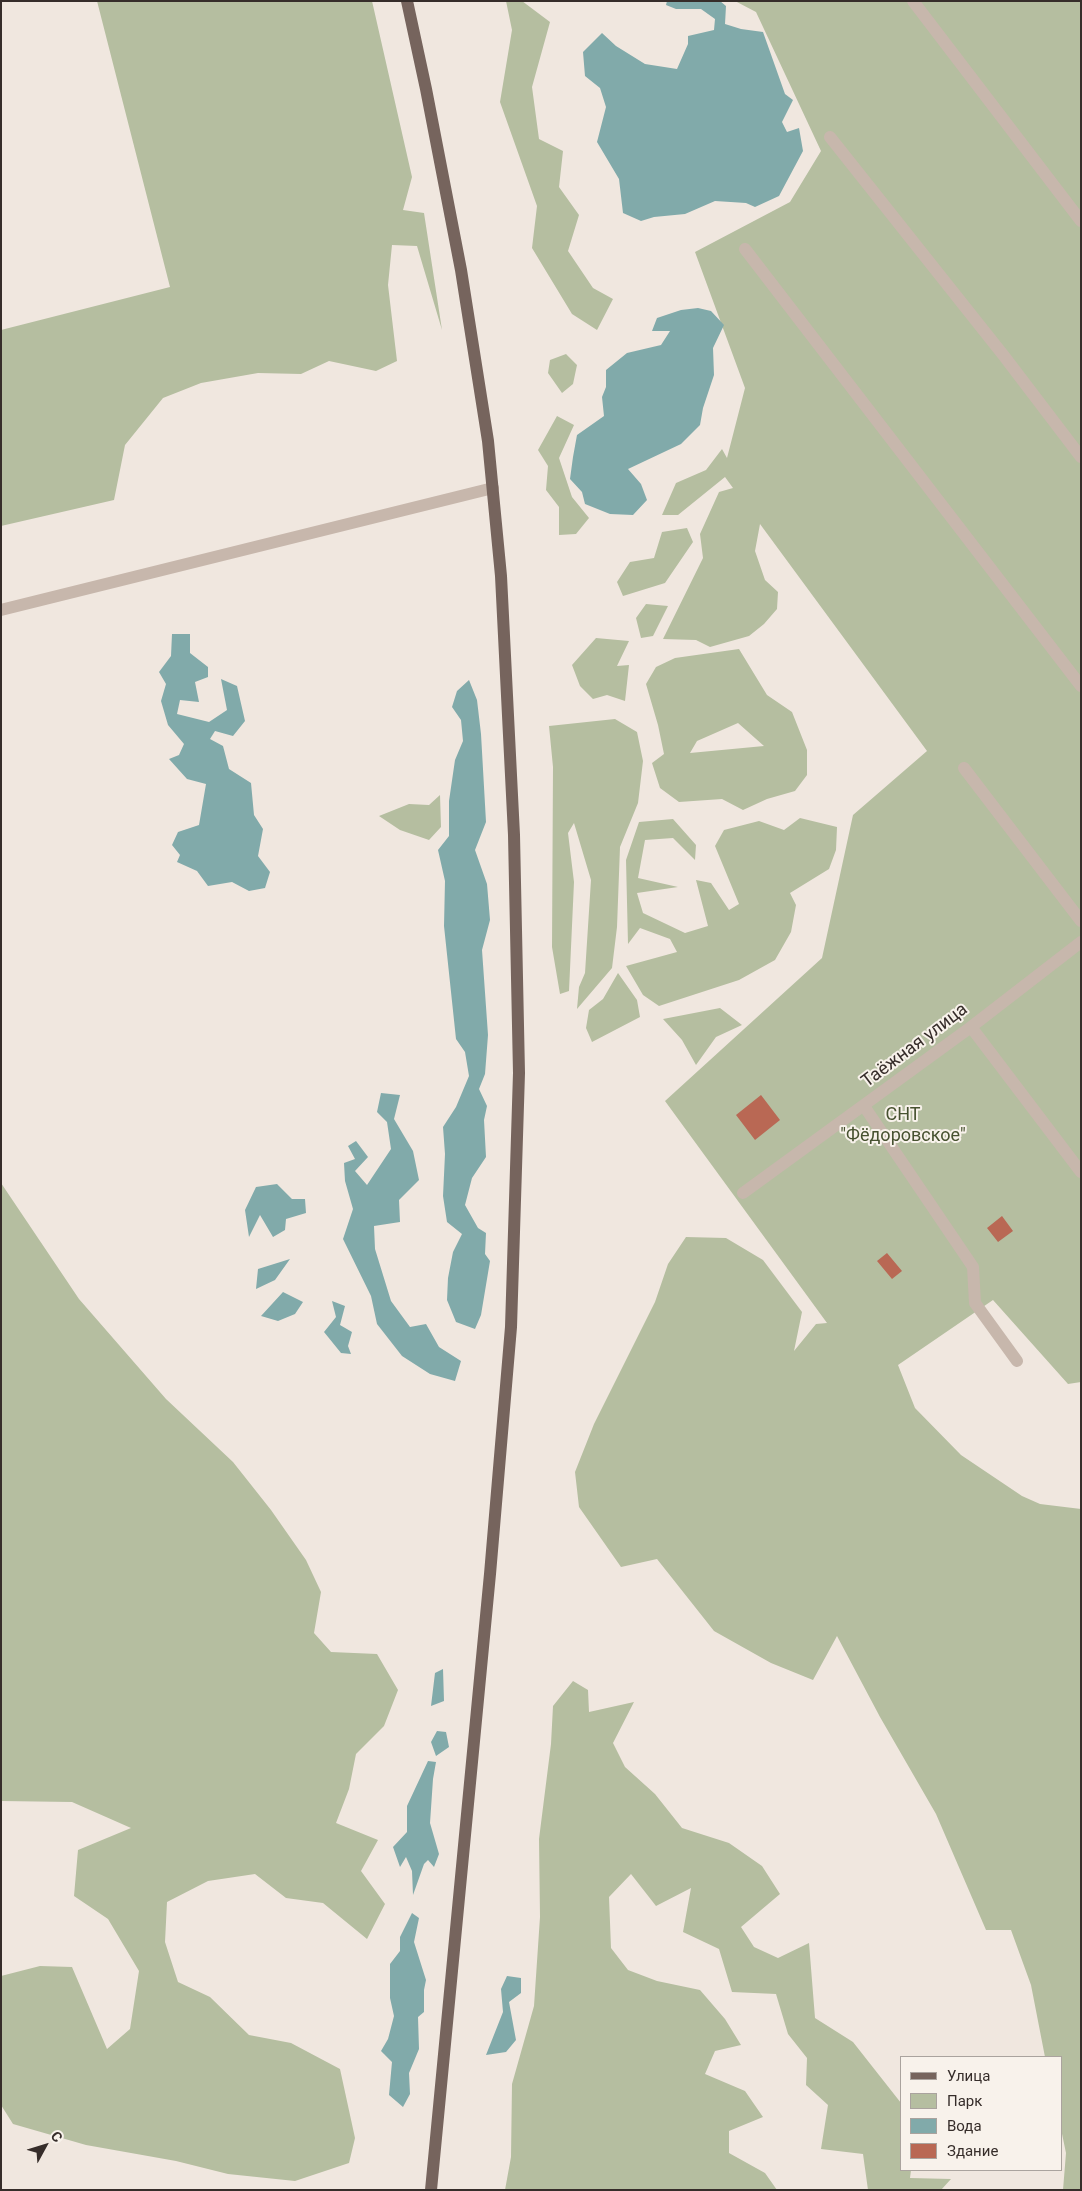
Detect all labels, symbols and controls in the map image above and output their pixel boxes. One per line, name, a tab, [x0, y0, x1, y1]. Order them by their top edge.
street label: Таёжная улица	[858, 999, 972, 1093]
park label: СНТ "Фёдоровское"	[840, 1104, 966, 1146]
legend	[900, 2056, 1062, 2171]
text: Улица	[947, 2067, 990, 2085]
text: Парк	[947, 2092, 982, 2110]
text: Вода	[947, 2117, 982, 2135]
north arrow	[20, 2121, 70, 2171]
text: С	[48, 2128, 66, 2145]
text: Здание	[947, 2142, 998, 2160]

